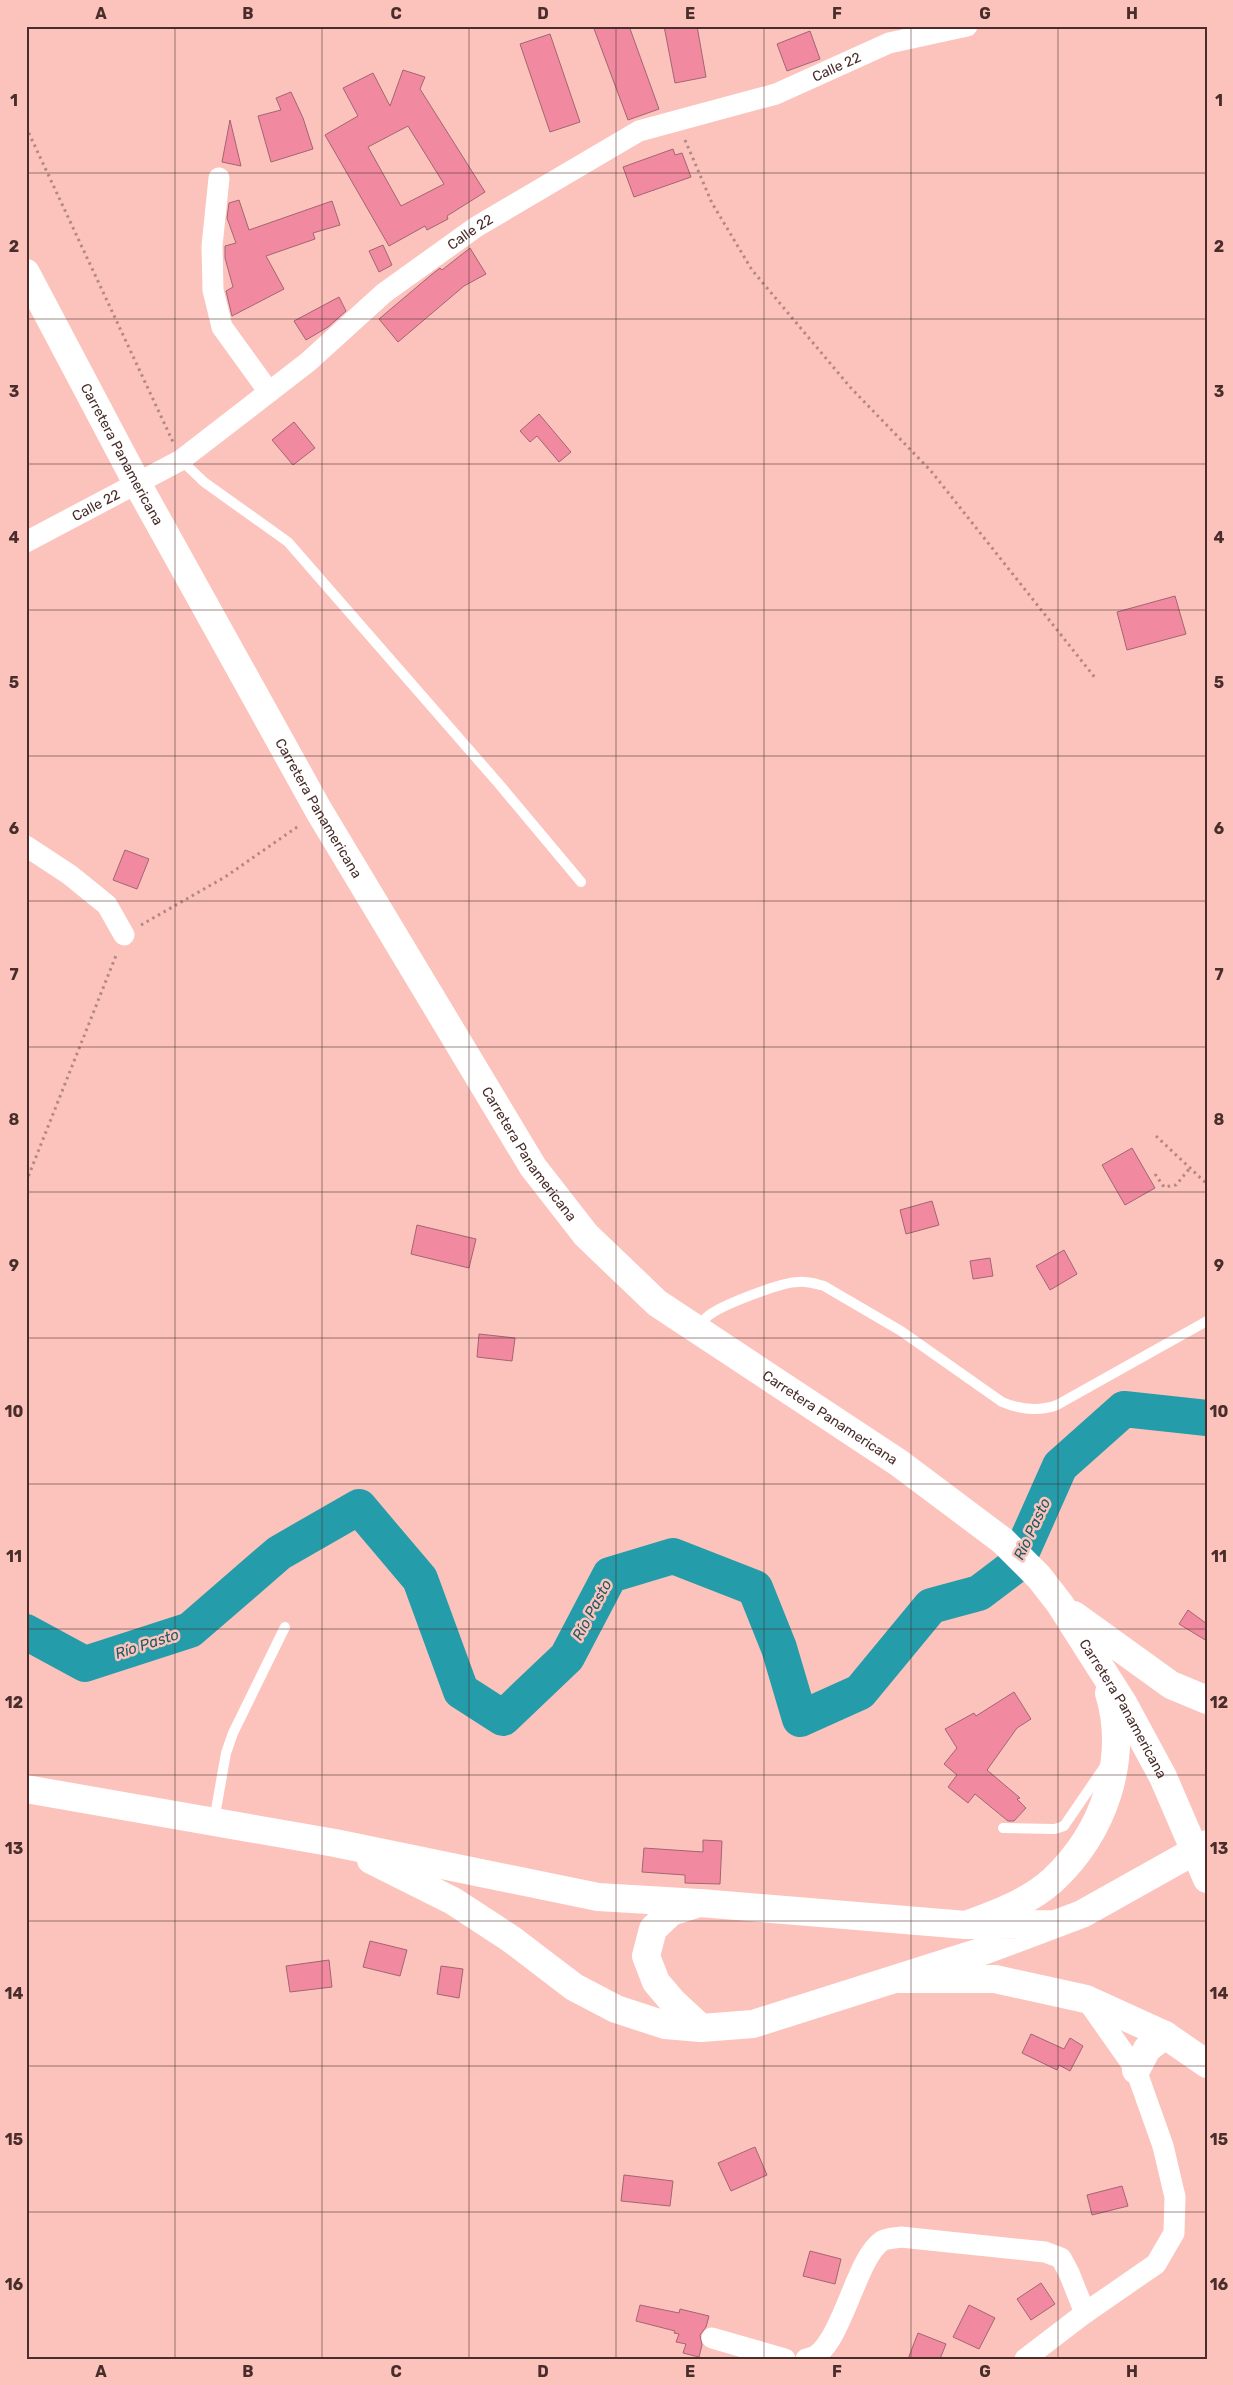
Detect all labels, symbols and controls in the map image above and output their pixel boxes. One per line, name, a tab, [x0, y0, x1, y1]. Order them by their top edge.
text: A	[95, 4, 107, 23]
text: B	[242, 4, 254, 23]
text: C	[390, 4, 402, 23]
text: D	[537, 4, 549, 23]
text: E	[685, 4, 695, 23]
text: F	[832, 4, 842, 23]
text: G	[979, 4, 991, 23]
text: H	[1126, 4, 1138, 23]
street label: Calle 22	[809, 48, 863, 85]
text: 1	[10, 91, 18, 110]
text: 1	[1215, 91, 1223, 110]
street label: Calle 22	[444, 210, 496, 253]
text: 2	[9, 237, 19, 256]
text: 2	[1214, 237, 1224, 256]
street label: Carretera Panamericana	[77, 380, 167, 528]
text: 3	[9, 382, 19, 401]
text: 3	[1214, 382, 1224, 401]
street label: Calle 22	[69, 485, 123, 525]
text: 4	[9, 528, 20, 547]
text: 4	[1214, 528, 1225, 547]
text: 5	[9, 673, 19, 692]
text: 5	[1214, 673, 1224, 692]
street label: Carretera Panamericana	[272, 735, 366, 881]
text: 6	[9, 819, 19, 838]
text: 6	[1214, 819, 1224, 838]
text: 7	[9, 965, 19, 984]
text: 7	[1214, 965, 1224, 984]
street label: Carretera Panamericana	[478, 1083, 580, 1225]
text: 8	[9, 1110, 20, 1129]
text: 8	[1214, 1110, 1225, 1129]
text: 9	[9, 1256, 19, 1275]
text: 9	[1214, 1256, 1224, 1275]
street label: Carretera Panamericana	[759, 1367, 901, 1468]
text: 10	[5, 1402, 24, 1421]
text: 10	[1210, 1402, 1229, 1421]
water label: Río Pasto	[1010, 1495, 1054, 1563]
text: 11	[6, 1547, 22, 1566]
text: 11	[1211, 1547, 1227, 1566]
water label: Río Pasto	[569, 1576, 616, 1643]
water label: Río Pasto	[113, 1625, 182, 1663]
street label: Carretera Panamericana	[1076, 1636, 1171, 1781]
text: 12	[5, 1693, 23, 1712]
text: 12	[1210, 1693, 1228, 1712]
text: 13	[5, 1839, 23, 1858]
text: 13	[1210, 1839, 1228, 1858]
text: 14	[5, 1984, 24, 2003]
text: 14	[1210, 1984, 1229, 2003]
text: 15	[5, 2130, 23, 2149]
text: 15	[1210, 2130, 1228, 2149]
text: 16	[5, 2275, 23, 2294]
text: 16	[1210, 2275, 1228, 2294]
text: A	[95, 2362, 107, 2381]
text: B	[242, 2362, 254, 2381]
text: C	[390, 2362, 402, 2381]
text: D	[537, 2362, 549, 2381]
text: E	[685, 2362, 695, 2381]
text: F	[832, 2362, 842, 2381]
text: G	[979, 2362, 991, 2381]
text: H	[1126, 2362, 1138, 2381]

